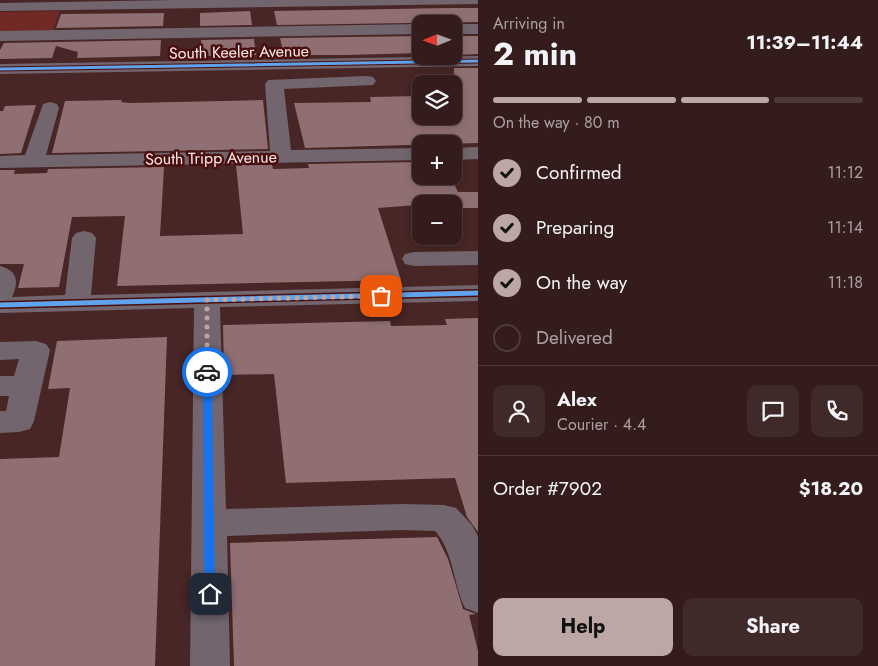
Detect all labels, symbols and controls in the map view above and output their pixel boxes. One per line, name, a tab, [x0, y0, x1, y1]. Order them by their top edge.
text: Arriving in	[493, 12, 565, 35]
north arrow	[412, 15, 462, 65]
map controls	[412, 15, 462, 245]
text: 11:39–11:44	[746, 29, 863, 56]
text: 2 min	[493, 31, 577, 77]
street label: South Keeler Avenue	[169, 39, 309, 65]
button: layers	[412, 75, 462, 125]
text: On the way · 80 m	[493, 111, 620, 134]
button: +	[412, 135, 462, 185]
street label: South Tripp Avenue	[145, 145, 277, 171]
icon: check	[493, 159, 521, 187]
text: Confirmed	[536, 159, 622, 186]
text: 11:12	[827, 161, 863, 184]
button: −	[412, 195, 462, 245]
icon: check	[493, 214, 521, 242]
text: Preparing	[536, 214, 614, 241]
text: 11:14	[827, 216, 863, 239]
icon: check	[493, 269, 521, 297]
text: On the way	[536, 269, 627, 296]
text: 11:18	[828, 271, 863, 294]
pin	[360, 275, 402, 317]
icon: bag	[367, 282, 395, 310]
text: Delivered	[536, 324, 613, 351]
courier	[182, 347, 232, 397]
icon: car	[193, 358, 221, 386]
button: person	[493, 385, 545, 437]
button: chat	[747, 385, 799, 437]
button: phone	[811, 385, 863, 437]
text: Alex	[557, 386, 597, 413]
text: Courier · 4.4	[557, 413, 646, 436]
text: Order #7902	[493, 475, 602, 502]
text: $18.20	[799, 475, 863, 502]
pin	[189, 573, 231, 615]
icon: home	[196, 580, 224, 608]
button: Help	[493, 598, 673, 656]
button: Share	[683, 598, 863, 656]

